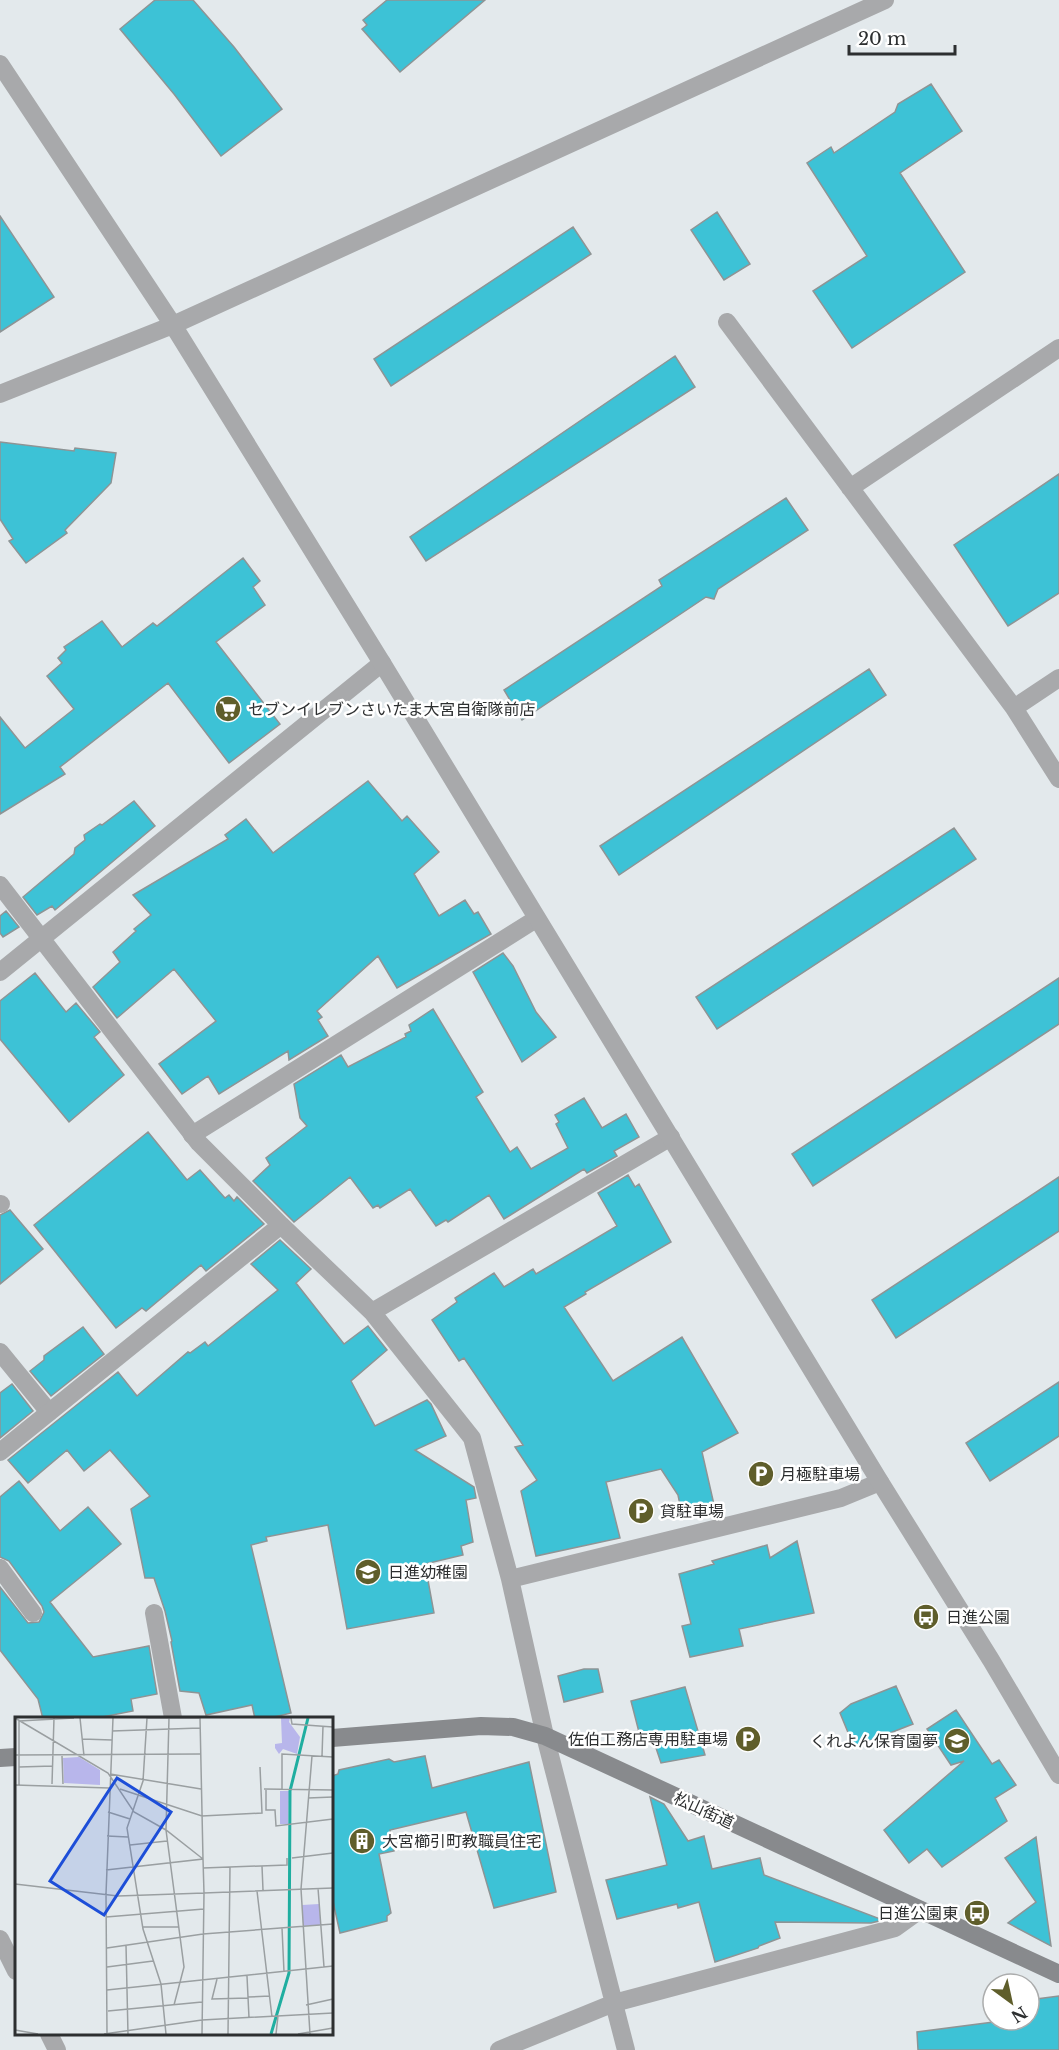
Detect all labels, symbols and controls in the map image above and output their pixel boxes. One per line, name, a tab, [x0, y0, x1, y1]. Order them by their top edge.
scale bar	[849, 18, 956, 56]
text: 20 m	[858, 28, 906, 50]
supermarket icon: セブンイレブンさいたま大宮自衛隊前店	[213, 694, 243, 724]
place label: セブンイレブンさいたま大宮自衛隊前店	[248, 699, 536, 719]
parking icon: 月極駐車場	[746, 1459, 776, 1489]
place label: 月極駐車場	[780, 1464, 860, 1484]
parking icon: 貸駐車場	[626, 1496, 656, 1526]
place label: 貸駐車場	[660, 1501, 724, 1521]
school or university icon: 日進幼稚園	[353, 1557, 383, 1587]
place label: 日進幼稚園	[388, 1562, 468, 1582]
bus stop icon: 日進公園	[911, 1602, 941, 1632]
place label: 日進公園	[946, 1607, 1010, 1627]
inset map	[15, 1717, 333, 2035]
parking icon: 佐伯工務店専用駐車場	[733, 1724, 763, 1754]
school or university icon: くれよん保育園夢	[942, 1726, 972, 1756]
place label: 佐伯工務店専用駐車場	[568, 1729, 728, 1749]
place label: くれよん保育園夢	[810, 1731, 938, 1751]
street label: 松山街道	[671, 1787, 737, 1833]
building icon: 大宮櫛引町教職員住宅	[347, 1826, 377, 1856]
place label: 大宮櫛引町教職員住宅	[382, 1831, 542, 1851]
bus stop icon: 日進公園東	[962, 1898, 992, 1928]
place label: 日進公園東	[878, 1903, 958, 1923]
north arrow	[981, 1972, 1041, 2032]
text: N	[1007, 2002, 1031, 2027]

